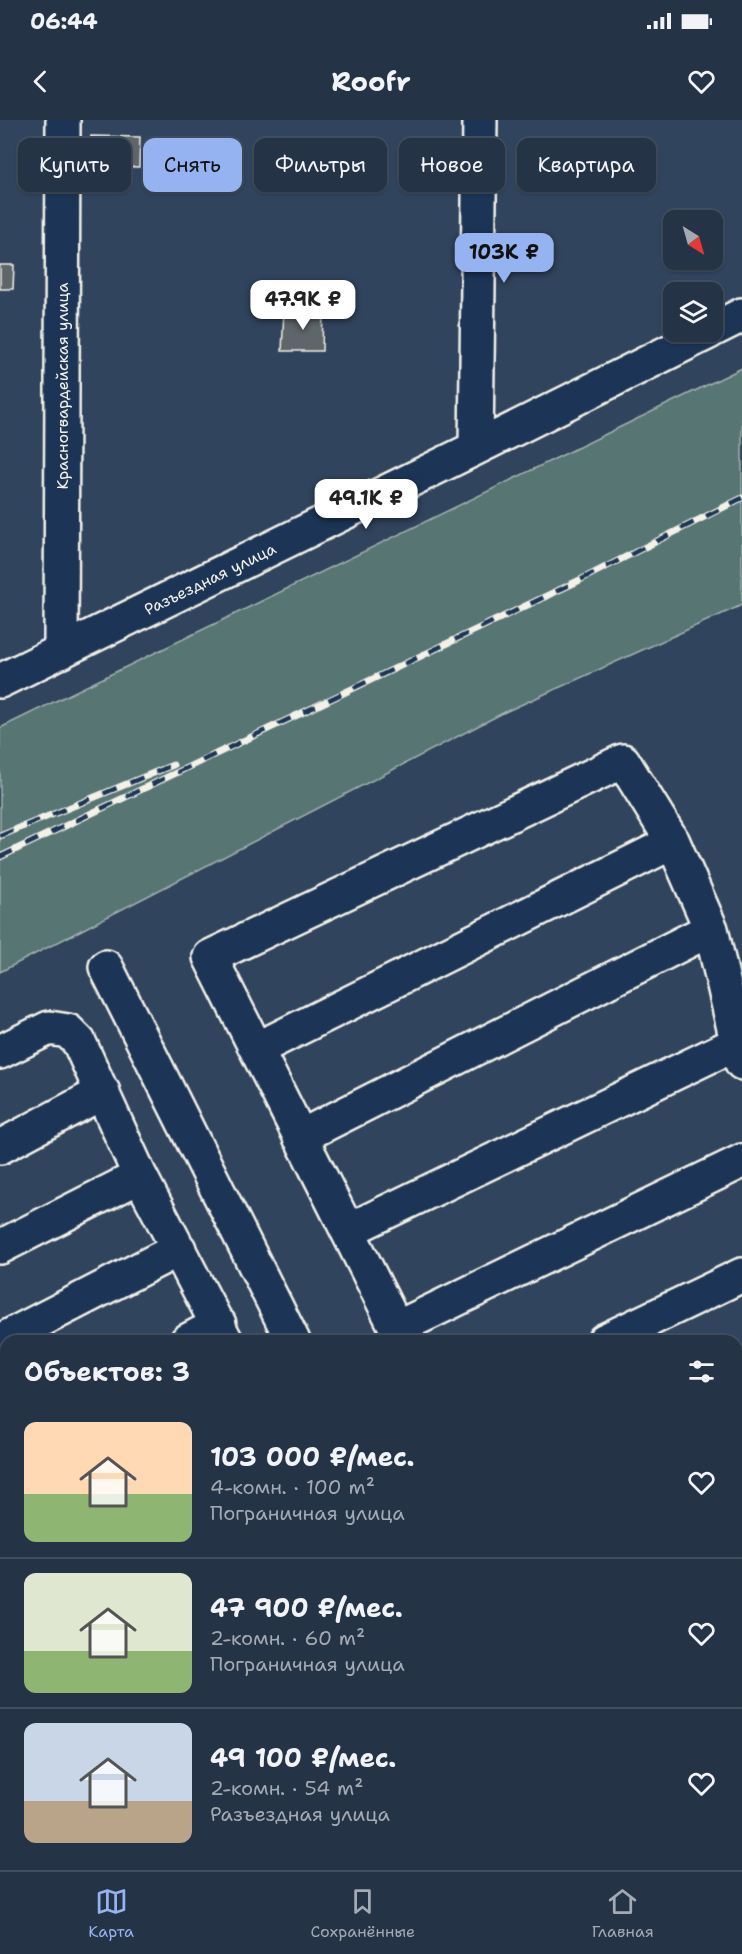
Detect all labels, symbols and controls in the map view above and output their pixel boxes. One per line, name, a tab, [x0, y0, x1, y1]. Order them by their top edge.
text: 06:44	[30, 7, 98, 36]
text: Roofr	[331, 63, 411, 100]
icon: back	[24, 65, 57, 98]
icon: heart	[685, 65, 718, 98]
chip: Купить	[18, 138, 131, 192]
chip: Снять	[143, 138, 242, 192]
chip: Фильтры	[254, 138, 387, 192]
chip: Новое	[399, 138, 505, 192]
chip: Квартира	[517, 138, 656, 192]
north arrow	[663, 210, 723, 270]
map controls	[663, 210, 723, 342]
pin: 103K ₽	[455, 233, 553, 284]
text: 103K ₽	[469, 239, 539, 265]
pin: 47.9K ₽	[248, 280, 358, 331]
button: layers	[663, 282, 723, 342]
street label: Красногвардейская улица	[52, 283, 73, 489]
text: 47.9K ₽	[264, 286, 342, 312]
pin: 49.1K ₽	[311, 479, 421, 530]
text: 49.1K ₽	[329, 485, 403, 511]
street label: Разъездная улица	[141, 538, 279, 620]
text: Объектов: 3	[24, 1354, 190, 1389]
icon: filters	[685, 1355, 718, 1388]
text: 103 000 ₽/мес.	[210, 1439, 415, 1474]
icon: home	[72, 1446, 144, 1518]
icon: heart	[685, 1466, 718, 1499]
text: 4-комн. · 100 m²	[210, 1474, 375, 1500]
text: Пограничная улица	[210, 1500, 405, 1526]
text: 47 900 ₽/мес.	[210, 1590, 403, 1625]
icon: home	[72, 1597, 144, 1669]
icon: heart	[685, 1617, 718, 1650]
text: 2-комн. · 60 m²	[210, 1625, 365, 1651]
text: Пограничная улица	[210, 1651, 405, 1677]
text: 49 100 ₽/мес.	[210, 1740, 396, 1775]
icon: home	[72, 1747, 144, 1819]
icon: heart	[685, 1767, 718, 1800]
text: 2-комн. · 54 m²	[210, 1775, 364, 1801]
text: Разъездная улица	[210, 1801, 390, 1827]
tab: Карта	[88, 1885, 134, 1942]
tab: Сохранённые	[311, 1885, 415, 1942]
tab: Главная	[592, 1885, 654, 1942]

